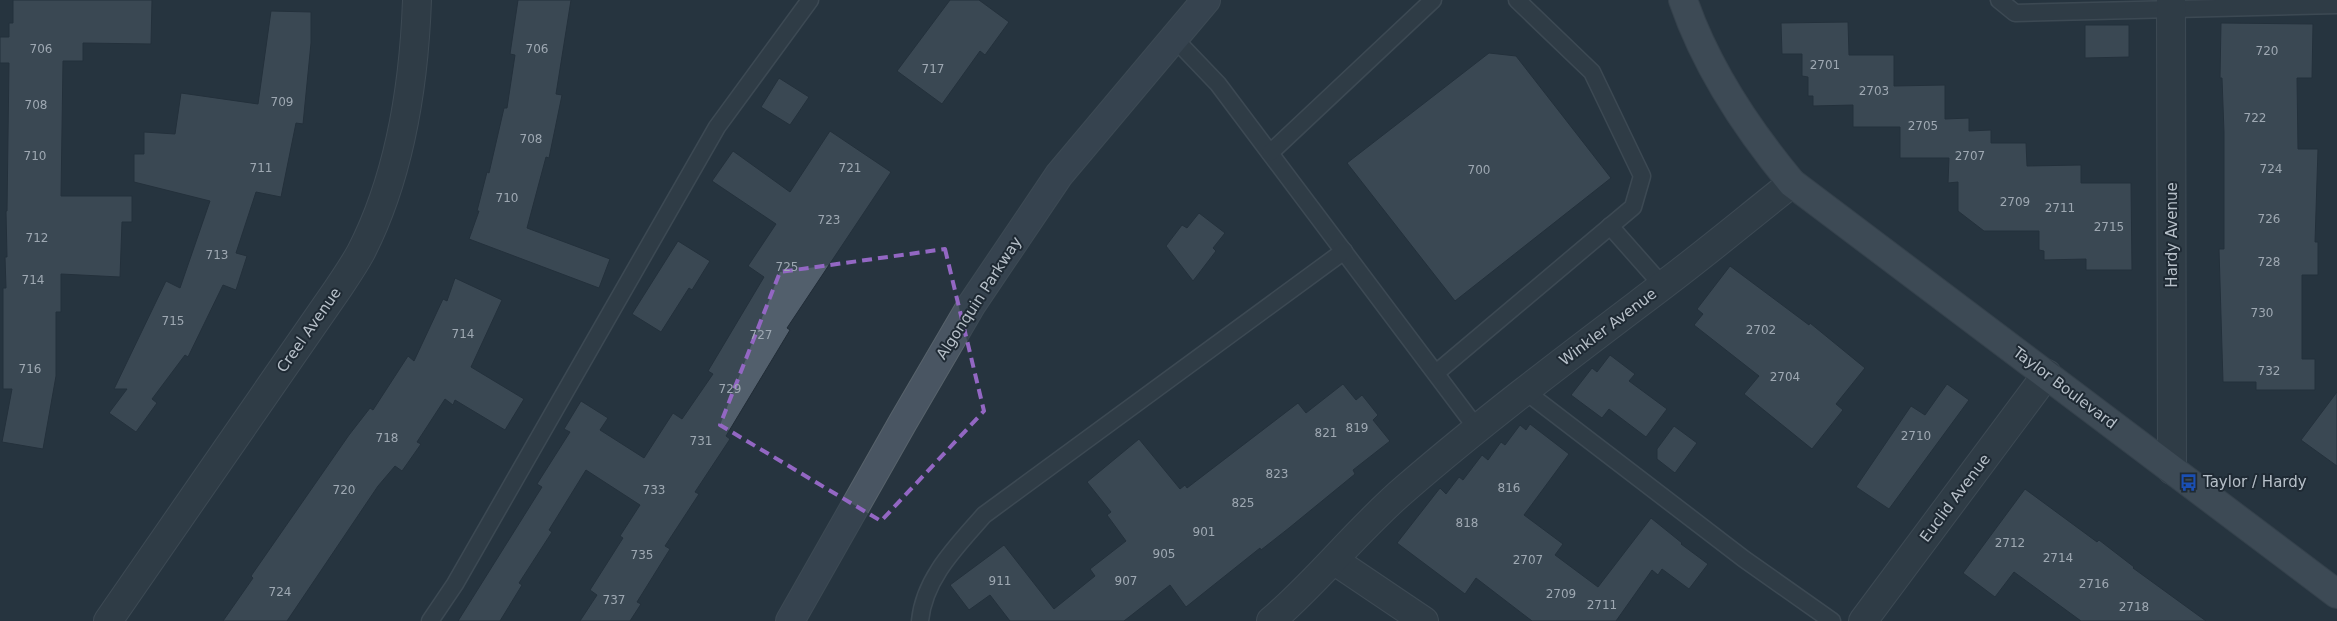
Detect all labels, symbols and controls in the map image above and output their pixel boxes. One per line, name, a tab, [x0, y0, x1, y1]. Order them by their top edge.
house number: 706	[30, 42, 52, 56]
house number: 706	[526, 42, 548, 56]
house number: 720	[2256, 44, 2278, 58]
house number: 2701	[1810, 58, 1840, 72]
house number: 717	[922, 62, 944, 76]
house number: 2703	[1859, 84, 1889, 98]
house number: 709	[271, 95, 293, 109]
house number: 708	[25, 98, 47, 112]
house number: 722	[2244, 111, 2266, 125]
house number: 2705	[1908, 119, 1938, 133]
house number: 708	[520, 132, 542, 146]
house number: 710	[24, 149, 46, 163]
house number: 2707	[1955, 149, 1985, 163]
house number: 711	[250, 161, 272, 175]
house number: 721	[839, 161, 861, 175]
house number: 724	[2260, 162, 2282, 176]
house number: 700	[1468, 163, 1490, 177]
street label: Hardy Avenue	[2163, 182, 2181, 288]
house number: 710	[496, 191, 518, 205]
house number: 2709	[2000, 195, 2030, 209]
house number: 2711	[2045, 201, 2075, 215]
house number: 726	[2258, 212, 2280, 226]
house number: 723	[818, 213, 840, 227]
house number: 2715	[2094, 220, 2124, 234]
house number: 712	[26, 231, 48, 245]
street label: Algonquin Parkway	[933, 233, 1026, 363]
house number: 713	[206, 248, 228, 262]
house number: 728	[2258, 255, 2280, 269]
house number: 725	[776, 260, 798, 274]
house number: 714	[22, 273, 44, 287]
street label: Creel Avenue	[273, 284, 345, 376]
street label: Winkler Avenue	[1556, 285, 1660, 369]
house number: 730	[2251, 306, 2273, 320]
house number: 715	[162, 314, 184, 328]
house number: 2702	[1746, 323, 1776, 337]
house number: 714	[452, 327, 474, 341]
house number: 727	[750, 328, 772, 342]
street label: Taylor Boulevard	[2009, 343, 2120, 433]
house number: 716	[19, 362, 41, 376]
house number: 732	[2258, 364, 2280, 378]
house number: 2704	[1770, 370, 1800, 384]
house number: 729	[719, 382, 741, 396]
house number: 819	[1346, 421, 1368, 435]
house number: 821	[1315, 426, 1337, 440]
house number: 2710	[1901, 429, 1931, 443]
house number: 718	[376, 431, 398, 445]
house number: 731	[690, 434, 712, 448]
street label: Euclid Avenue	[1916, 450, 1994, 546]
house number: 823	[1266, 467, 1288, 481]
bus stop icon: Taylor / Hardy	[2179, 472, 2199, 492]
place label: Taylor / Hardy	[2202, 473, 2307, 491]
house number: 816	[1498, 481, 1520, 495]
house number: 720	[333, 483, 355, 497]
house number: 733	[643, 483, 665, 497]
house number: 825	[1232, 496, 1254, 510]
house number: 818	[1456, 516, 1478, 530]
house number: 901	[1193, 525, 1215, 539]
house number: 2712	[1995, 536, 2025, 550]
house number: 905	[1153, 547, 1175, 561]
house number: 735	[631, 548, 653, 562]
house number: 2714	[2043, 551, 2073, 565]
house number: 2707	[1513, 553, 1543, 567]
house number: 911	[989, 574, 1011, 588]
house number: 907	[1115, 574, 1137, 588]
house number: 2716	[2079, 577, 2109, 591]
house number: 724	[269, 585, 291, 599]
house number: 2709	[1546, 587, 1576, 601]
house number: 737	[603, 593, 625, 607]
house number: 2711	[1587, 598, 1617, 612]
house number: 2718	[2119, 600, 2149, 614]

